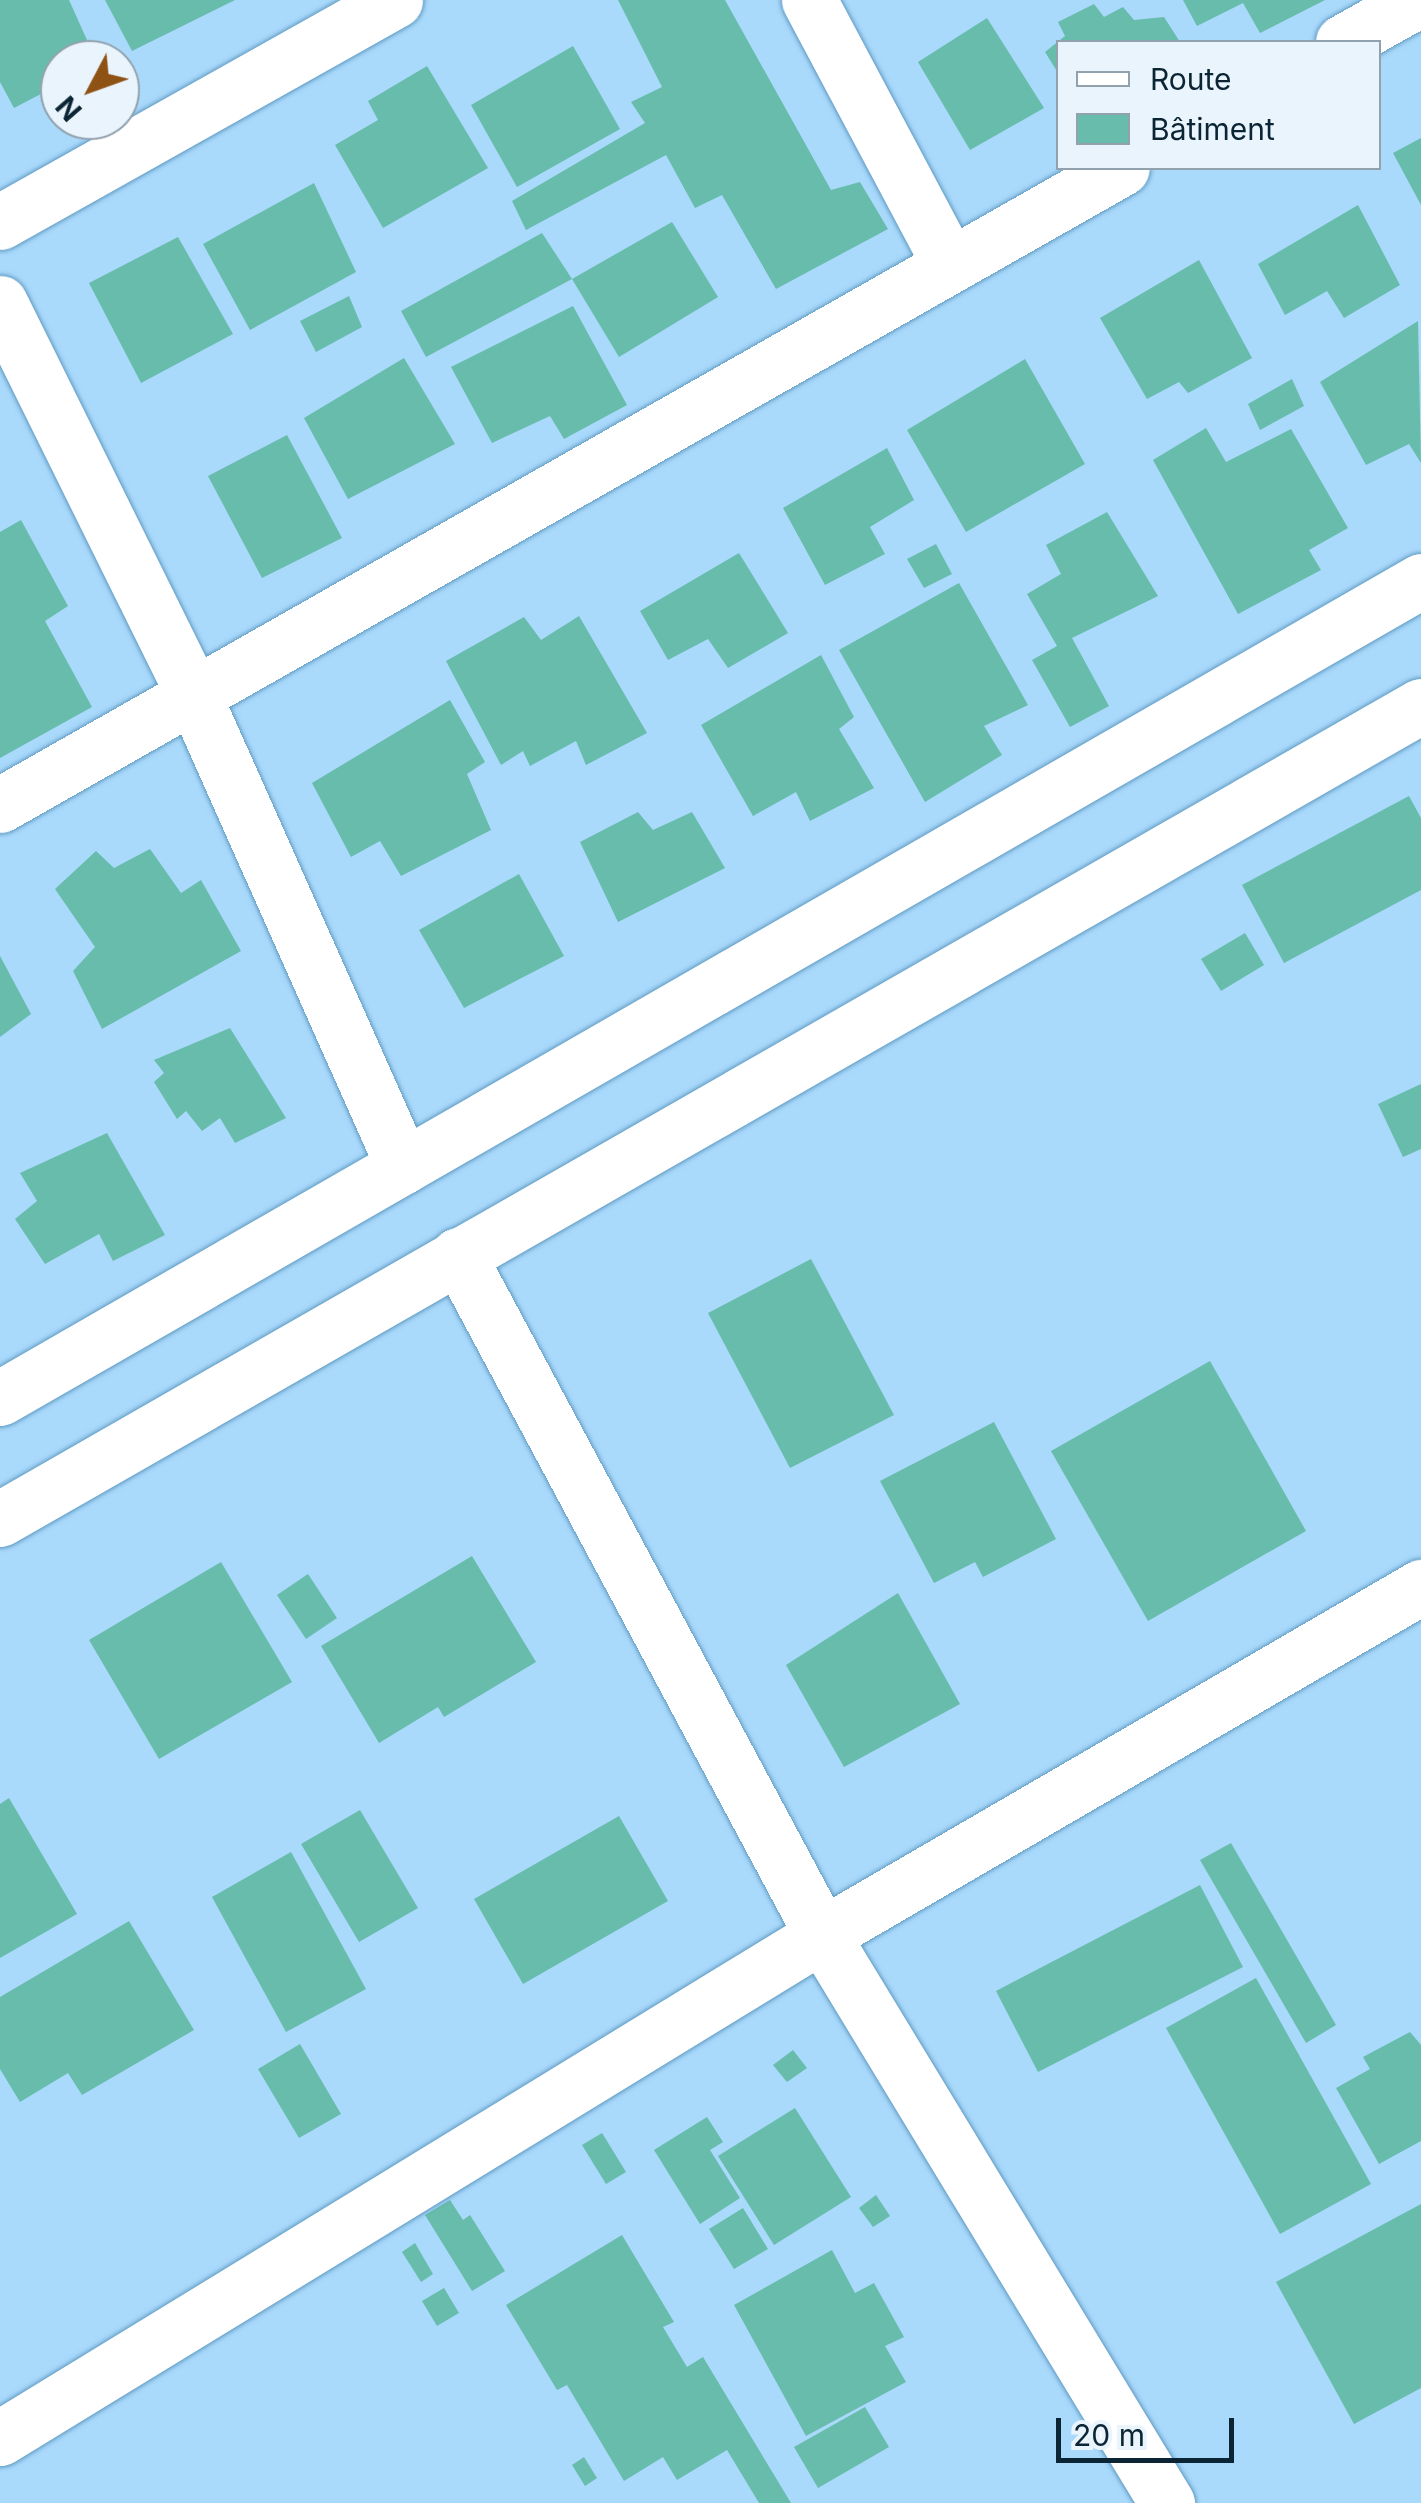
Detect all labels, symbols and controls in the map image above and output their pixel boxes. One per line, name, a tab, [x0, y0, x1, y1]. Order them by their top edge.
north arrow	[40, 40, 140, 140]
legend	[1056, 40, 1381, 170]
text: Route	[1150, 61, 1232, 97]
text: N	[49, 89, 89, 128]
text: Bâtiment	[1150, 111, 1275, 147]
scale bar	[1061, 2398, 1238, 2460]
text: 20 m	[1073, 2417, 1145, 2453]

